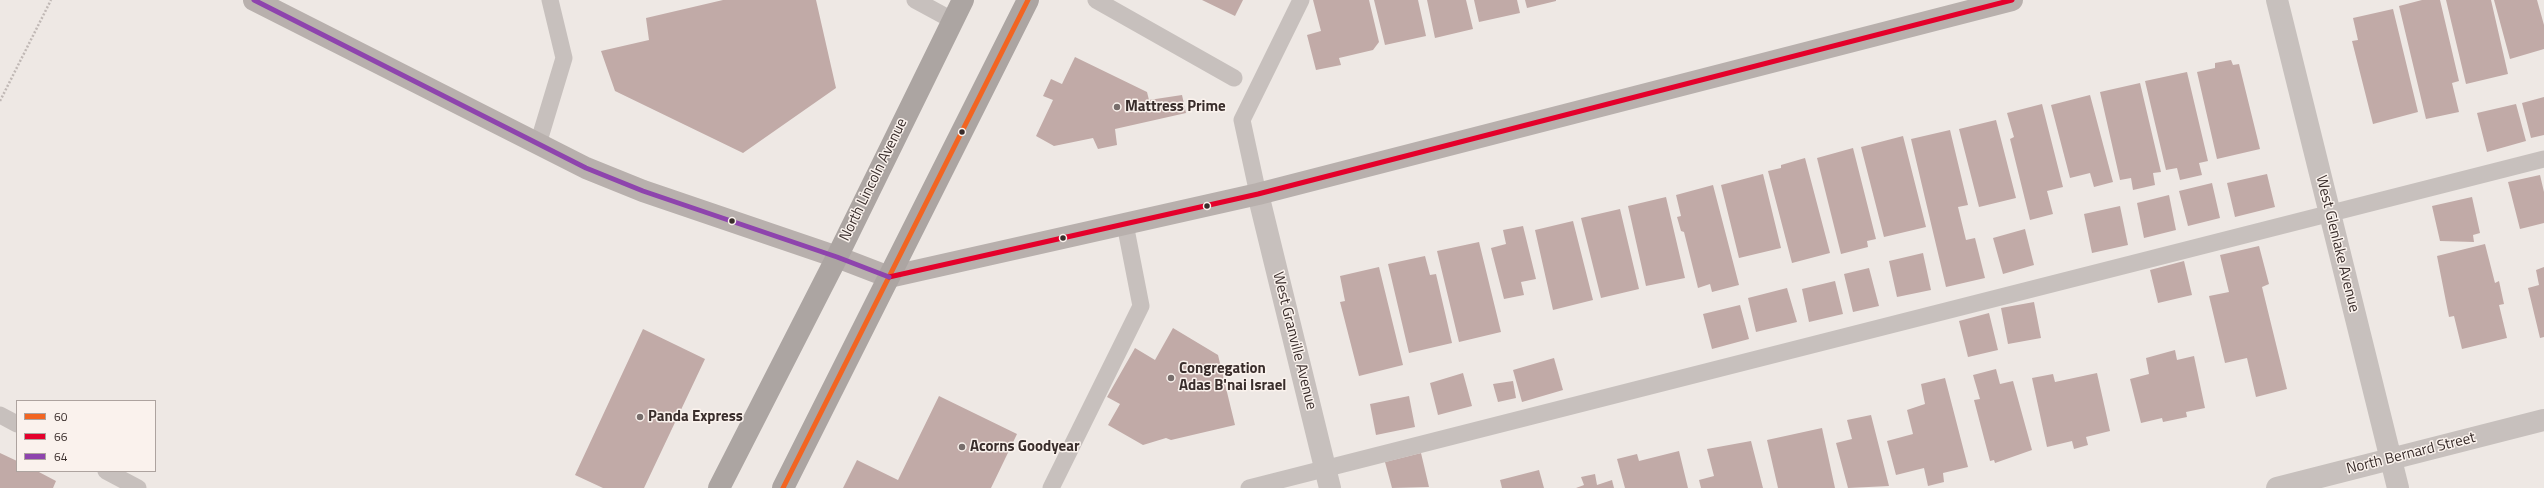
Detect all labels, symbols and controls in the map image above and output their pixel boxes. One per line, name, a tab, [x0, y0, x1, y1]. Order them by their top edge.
place label: Mattress Prime	[1125, 98, 1226, 116]
marker: Mattress Prime	[1112, 102, 1122, 112]
street label: North Lincoln Avenue	[836, 116, 912, 244]
unlabelled marker	[957, 127, 967, 137]
street label: West Glenlake Avenue	[2311, 174, 2363, 314]
unlabelled marker	[1202, 201, 1212, 211]
unlabelled marker	[727, 216, 737, 226]
unlabelled marker	[1058, 233, 1068, 243]
street label: West Granville Avenue	[1268, 270, 1320, 412]
place label: Congregation Adas B'nai Israel	[1179, 360, 1286, 395]
marker: Congregation Adas B'nai Israel	[1166, 373, 1176, 383]
legend	[16, 400, 156, 472]
text: 60	[54, 407, 67, 426]
place label: Panda Express	[648, 408, 743, 426]
marker: Panda Express	[635, 412, 645, 422]
text: 66	[54, 427, 67, 446]
street label: North Bernard Street	[2345, 429, 2477, 479]
place label: Acorns Goodyear	[970, 438, 1079, 456]
marker: Acorns Goodyear	[957, 442, 967, 452]
text: 64	[54, 447, 67, 466]

